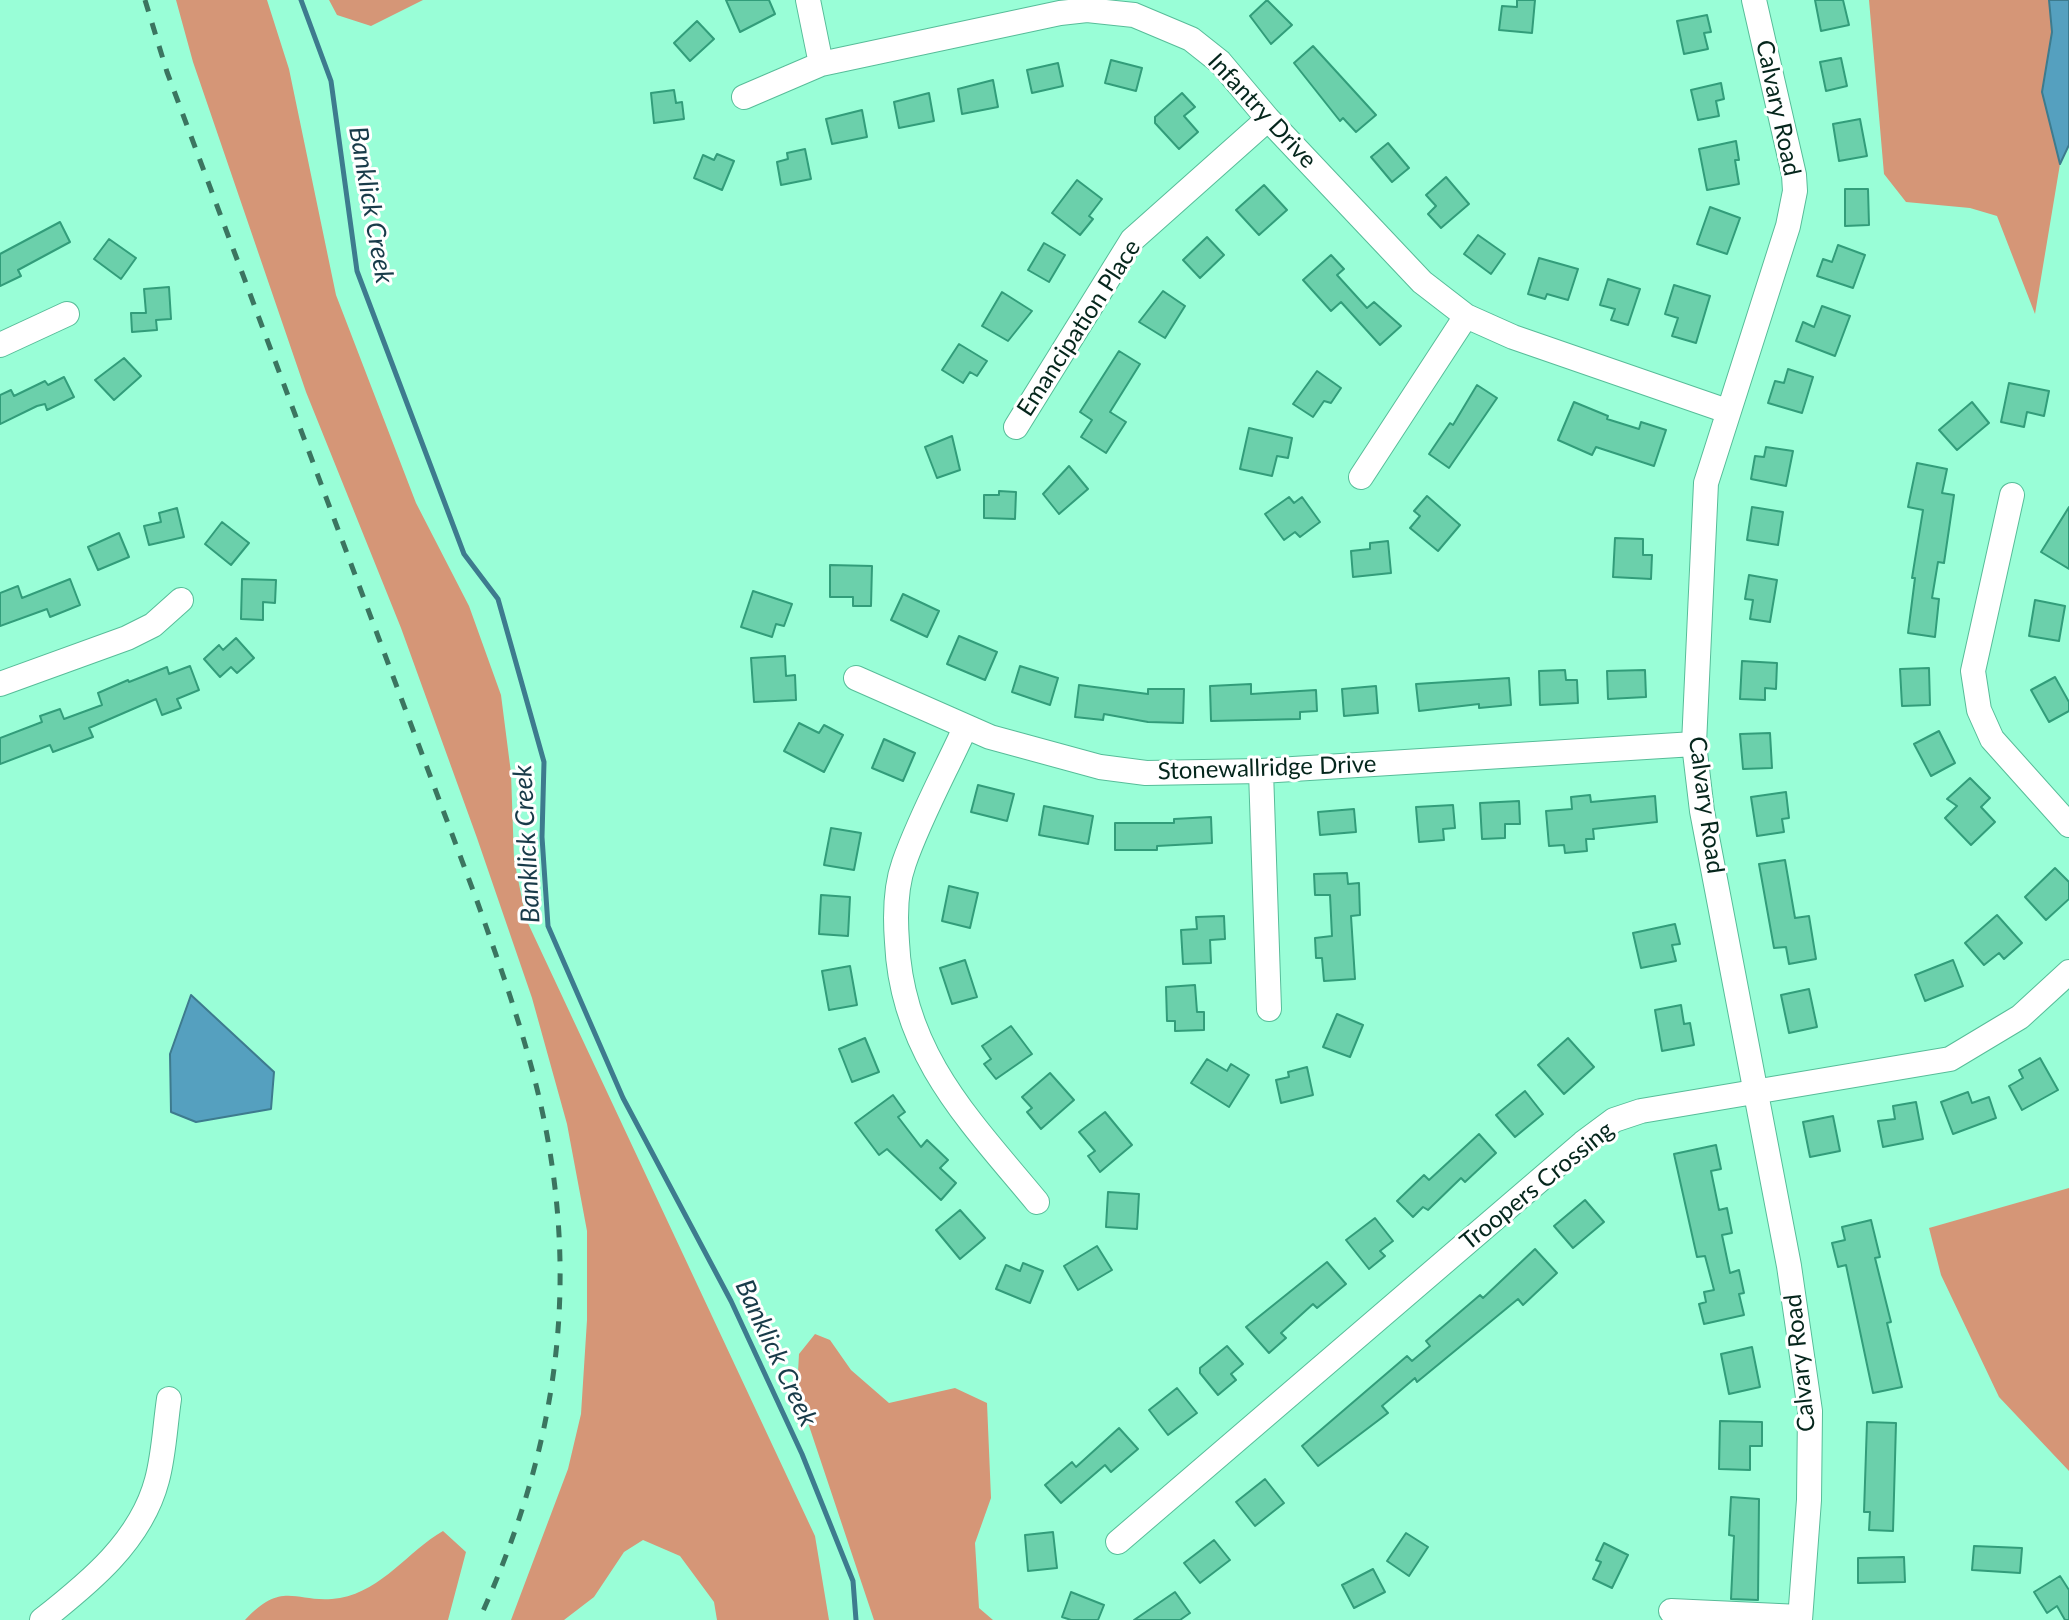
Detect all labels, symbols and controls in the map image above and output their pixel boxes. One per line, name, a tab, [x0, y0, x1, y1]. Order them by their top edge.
street label: Calvary Road	[1750, 37, 1806, 179]
street label: Infantry Drive	[1202, 48, 1322, 174]
water label: Banklick Creek	[342, 124, 400, 286]
street label: Emancipation Place	[1011, 234, 1147, 422]
street label: Calvary Road	[1682, 735, 1730, 875]
street label: Stonewallridge Drive	[1157, 750, 1377, 786]
water label: Banklick Creek	[507, 764, 547, 924]
street label: Troopers Crossing	[1455, 1115, 1619, 1257]
water label: Banklick Creek	[728, 1275, 824, 1431]
street label: Calvary Road	[1778, 1293, 1822, 1433]

